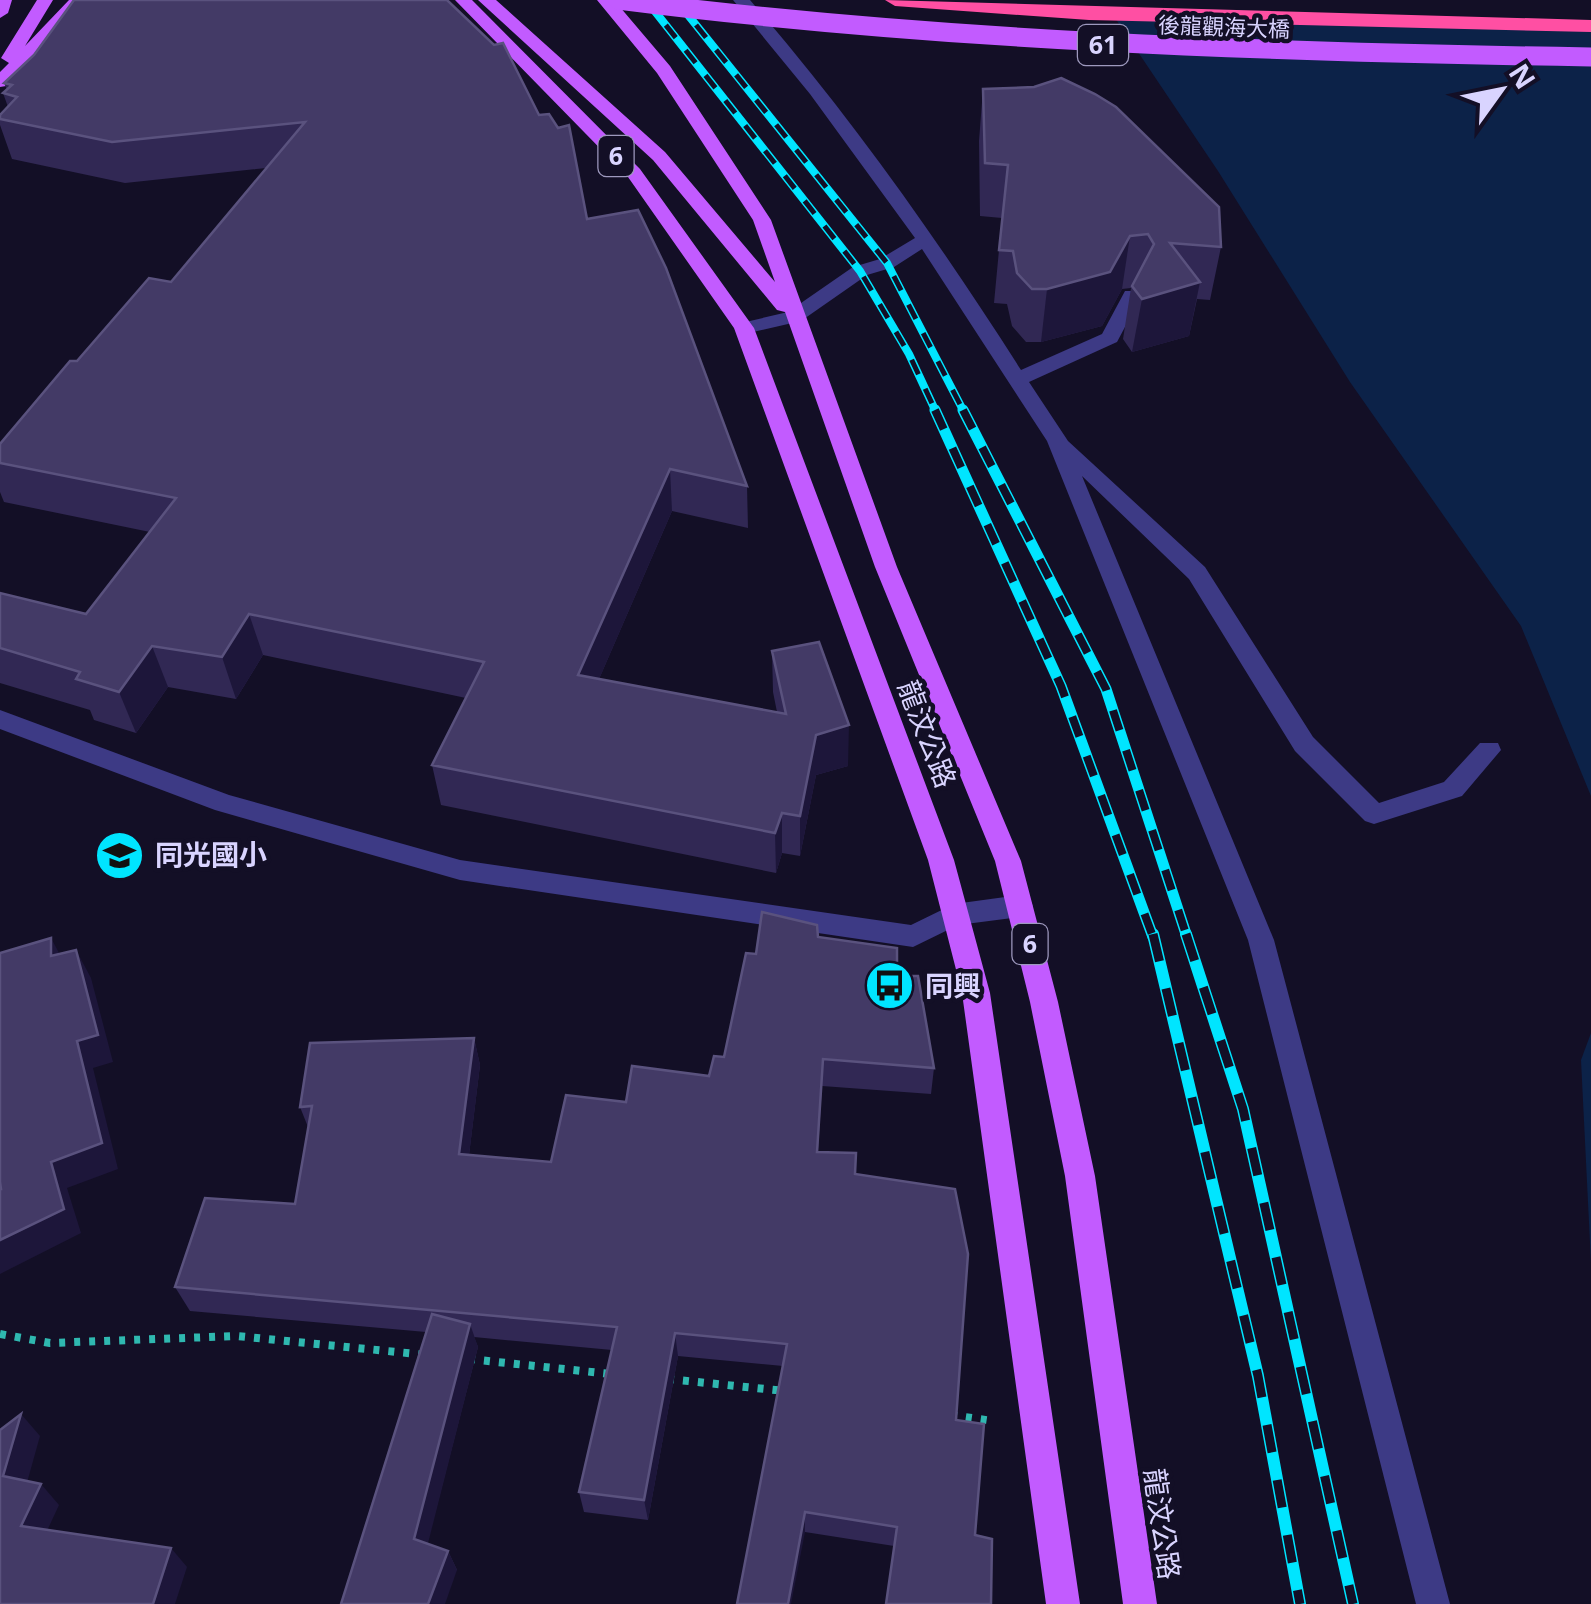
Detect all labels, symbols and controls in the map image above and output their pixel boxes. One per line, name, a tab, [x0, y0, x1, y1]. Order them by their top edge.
street label: 後龍觀海大橋	[1158, 9, 1291, 43]
road number: 61	[1078, 25, 1128, 65]
north arrow	[1451, 40, 1551, 140]
text: N	[1501, 56, 1545, 96]
road number: 6	[598, 136, 634, 176]
street label: 龍汶公路	[890, 675, 966, 793]
school or university icon: 同光國小	[94, 829, 146, 881]
place label: 同光國小	[155, 835, 267, 873]
road number: 6	[1012, 924, 1048, 964]
bus stop icon: 同興	[864, 960, 916, 1012]
place label: 同興	[925, 966, 981, 1004]
street label: 龍汶公路	[1136, 1466, 1190, 1582]

